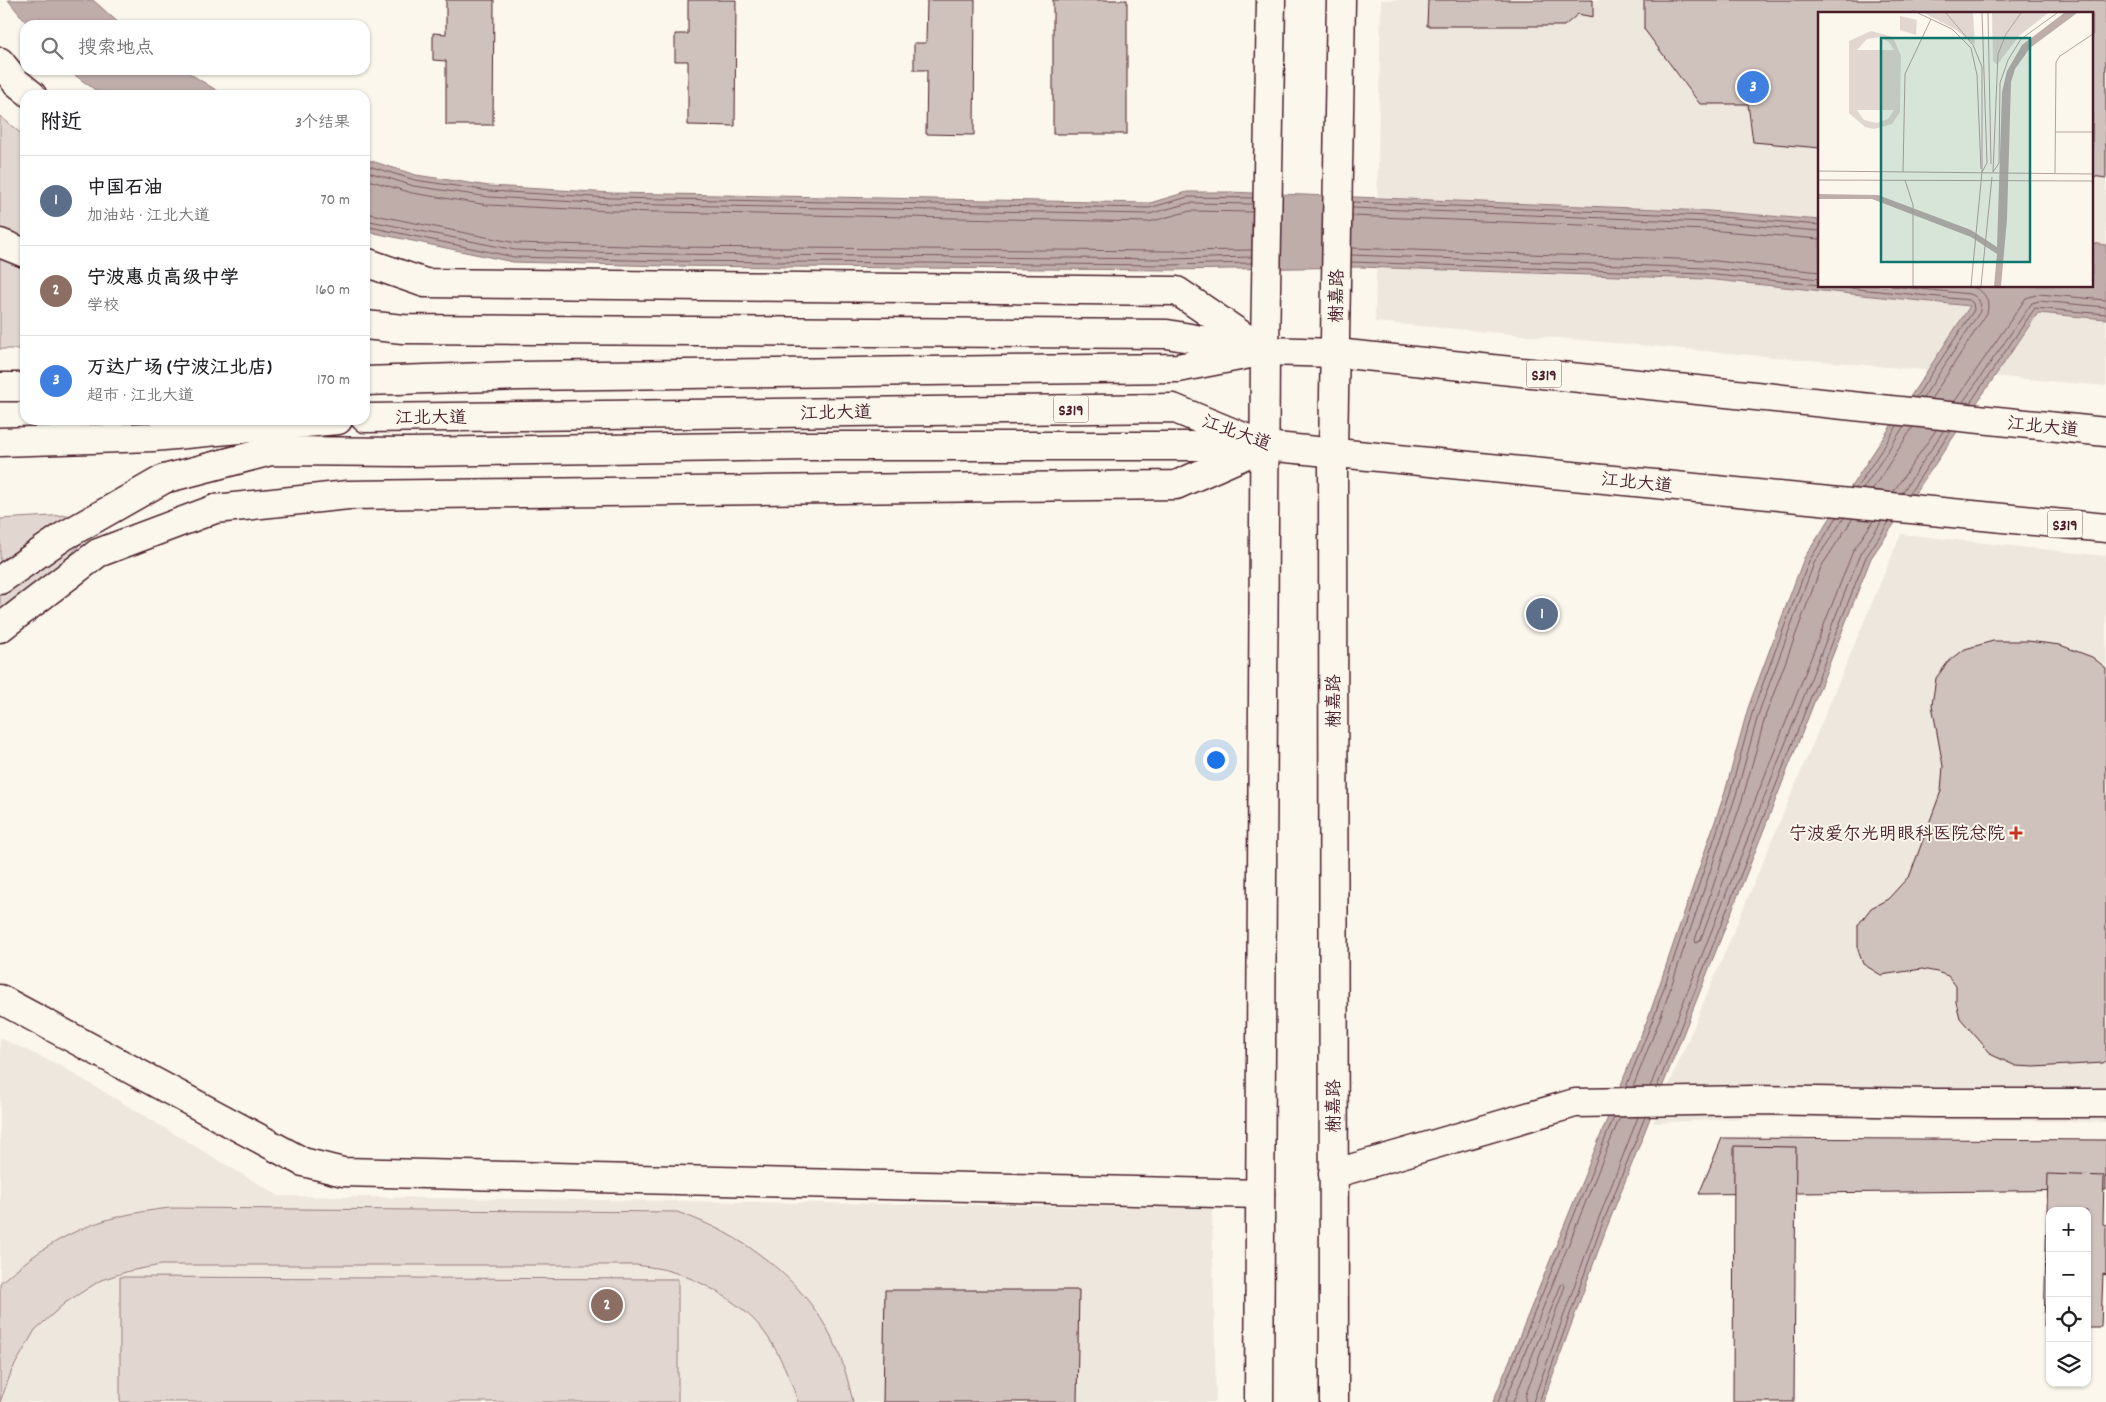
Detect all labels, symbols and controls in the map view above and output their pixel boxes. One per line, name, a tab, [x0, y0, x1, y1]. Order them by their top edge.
inset map	[1818, 12, 2094, 288]
search box	[20, 20, 370, 75]
icon: search	[38, 34, 66, 62]
text: 搜索地点	[78, 36, 154, 63]
pin: 3	[1737, 68, 1769, 106]
text: 附近	[40, 109, 82, 139]
text: 3个结果	[295, 112, 350, 135]
text: 中国石油	[87, 176, 163, 203]
text: 1	[54, 189, 58, 212]
text: 70 m	[320, 189, 350, 212]
text: 加油站 · 江北大道	[87, 205, 210, 228]
text: 宁波惠贞高级中学	[87, 266, 239, 293]
street label: 榭嘉路	[1326, 269, 1351, 323]
text: 2	[53, 279, 60, 302]
text: 160 m	[315, 279, 350, 302]
text: 学校	[87, 295, 119, 318]
text: 万达广场 (宁波江北店)	[87, 356, 272, 383]
road number: S319	[1526, 360, 1562, 388]
text: 3	[52, 369, 60, 392]
text: 170 m	[317, 369, 350, 392]
text: 超市 · 江北大道	[87, 385, 194, 408]
road number: S319	[1054, 396, 1088, 422]
street label: 江北大道	[800, 401, 872, 428]
street label: 江北大道	[395, 407, 467, 432]
street label: 江北大道	[1198, 410, 1274, 458]
street label: 江北大道	[2006, 412, 2080, 445]
street label: 江北大道	[1600, 468, 1674, 501]
road number: S319	[2048, 510, 2082, 538]
pin: 1	[1526, 595, 1558, 633]
street label: 榭嘉路	[1323, 674, 1348, 728]
your location	[1203, 747, 1229, 773]
place label: 宁波爱尔光明眼科医院总院	[1789, 823, 2005, 848]
marker: 宁波爱尔光明眼科医院总院	[2009, 826, 2023, 840]
street label: 榭嘉路	[1323, 1079, 1348, 1133]
map controls	[2046, 1207, 2091, 1387]
button: +	[2046, 1207, 2091, 1252]
button: −	[2046, 1252, 2091, 1297]
pin: 2	[591, 1286, 623, 1324]
button: locate	[2046, 1297, 2091, 1342]
button: layers	[2046, 1342, 2091, 1387]

